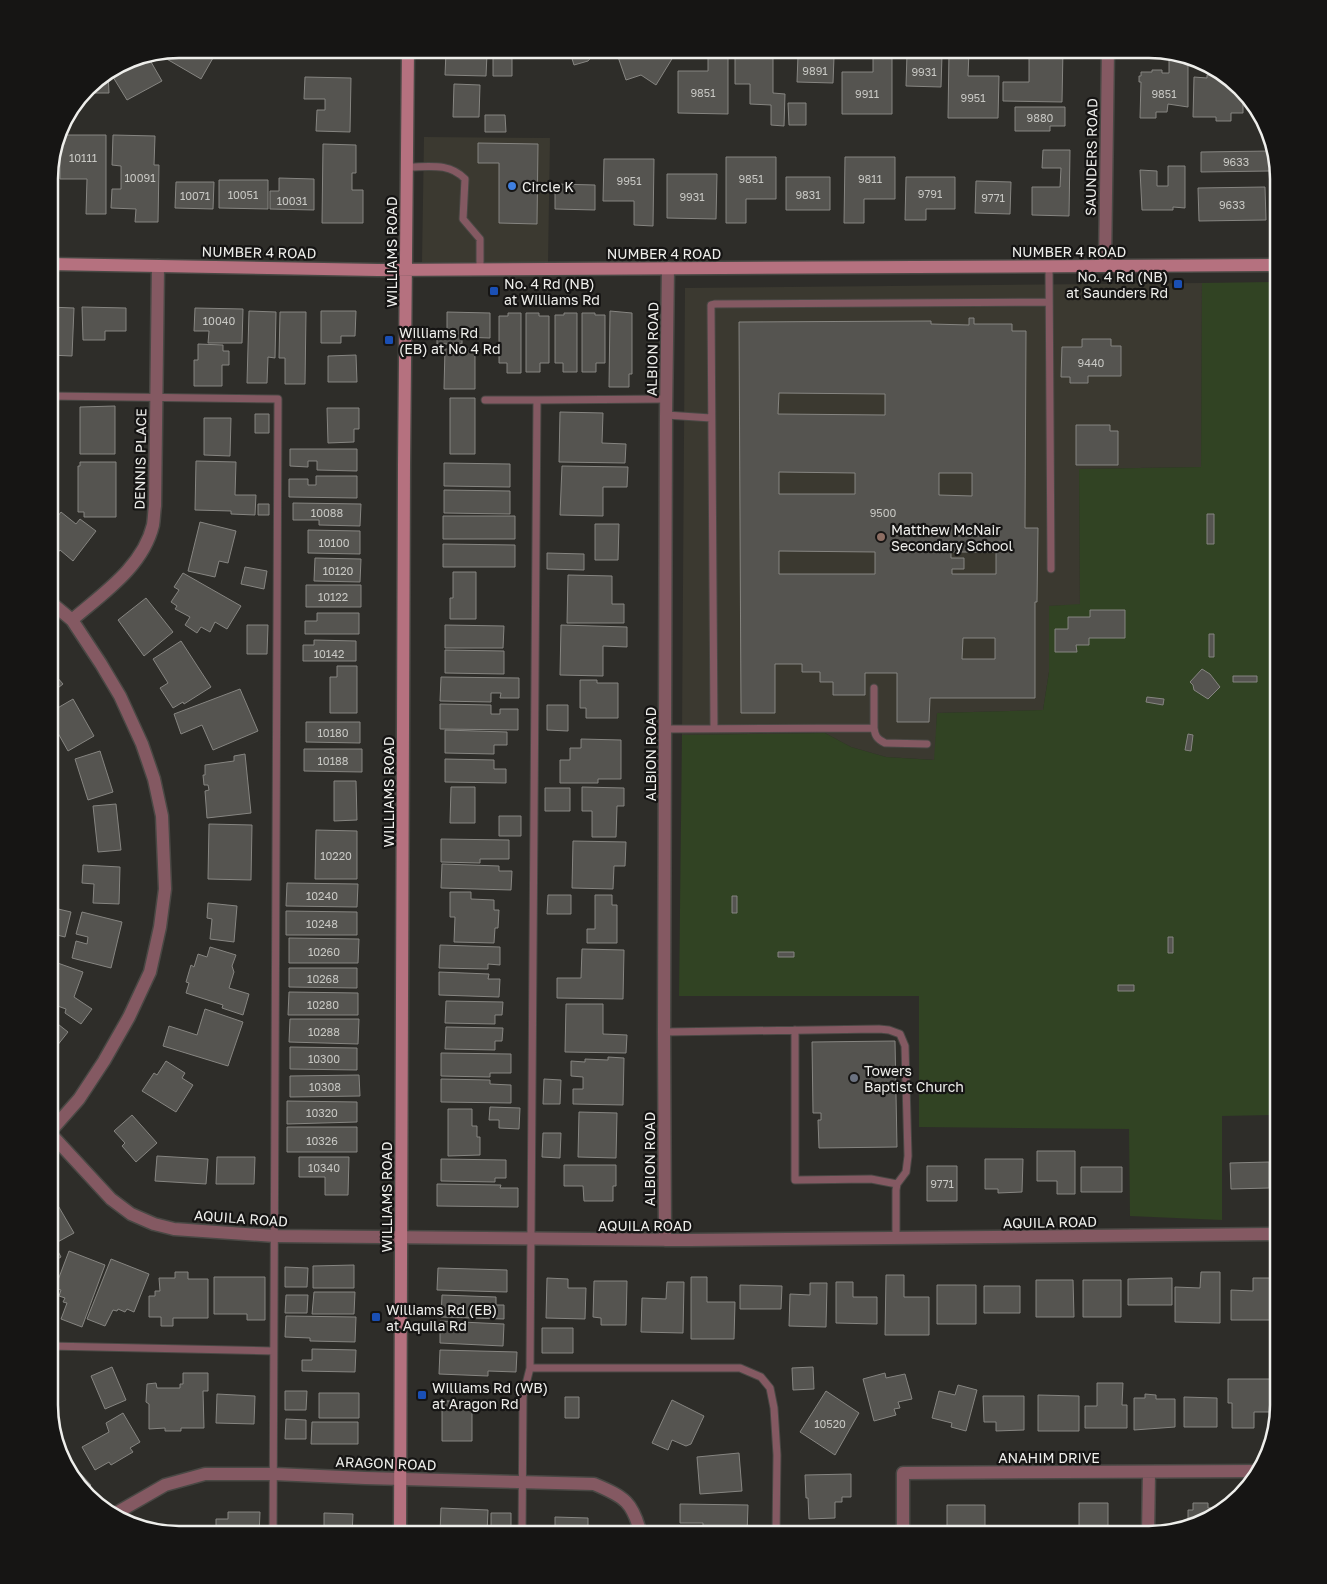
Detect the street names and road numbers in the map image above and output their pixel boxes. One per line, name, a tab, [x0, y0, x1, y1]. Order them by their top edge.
street label: SAUNDERS ROAD	[1081, 98, 1101, 216]
street label: WILLIAMS ROAD	[383, 197, 400, 307]
street label: NUMBER 4 ROAD	[202, 243, 316, 261]
street label: NUMBER 4 ROAD	[1012, 243, 1126, 260]
street label: NUMBER 4 ROAD	[607, 245, 721, 262]
street label: ALBION ROAD	[643, 302, 661, 396]
street label: DENNIS PLACE	[131, 408, 149, 510]
street label: ALBION ROAD	[642, 707, 659, 801]
street label: WILLIAMS ROAD	[380, 737, 397, 847]
street label: ALBION ROAD	[641, 1112, 658, 1206]
street label: WILLIAMS ROAD	[378, 1142, 395, 1252]
street label: AQUILA ROAD	[193, 1206, 289, 1230]
street label: AQUILA ROAD	[1003, 1213, 1097, 1231]
street label: AQUILA ROAD	[598, 1217, 692, 1234]
street label: ANAHIM DRIVE	[998, 1449, 1100, 1466]
street label: ARAGON ROAD	[335, 1453, 437, 1473]

